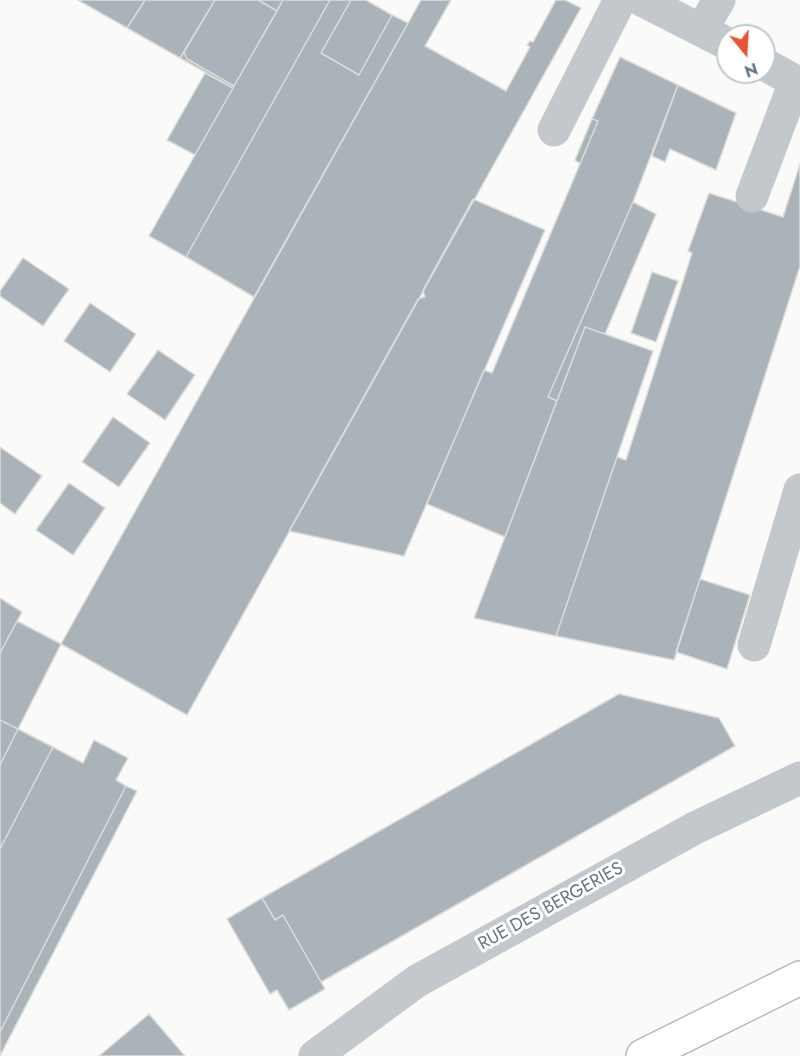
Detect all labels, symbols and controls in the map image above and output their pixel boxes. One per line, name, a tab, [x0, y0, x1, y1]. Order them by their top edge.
north arrow	[716, 24, 776, 84]
text: N	[741, 57, 761, 83]
street label: RUE DES BERGERIES	[475, 858, 627, 956]

